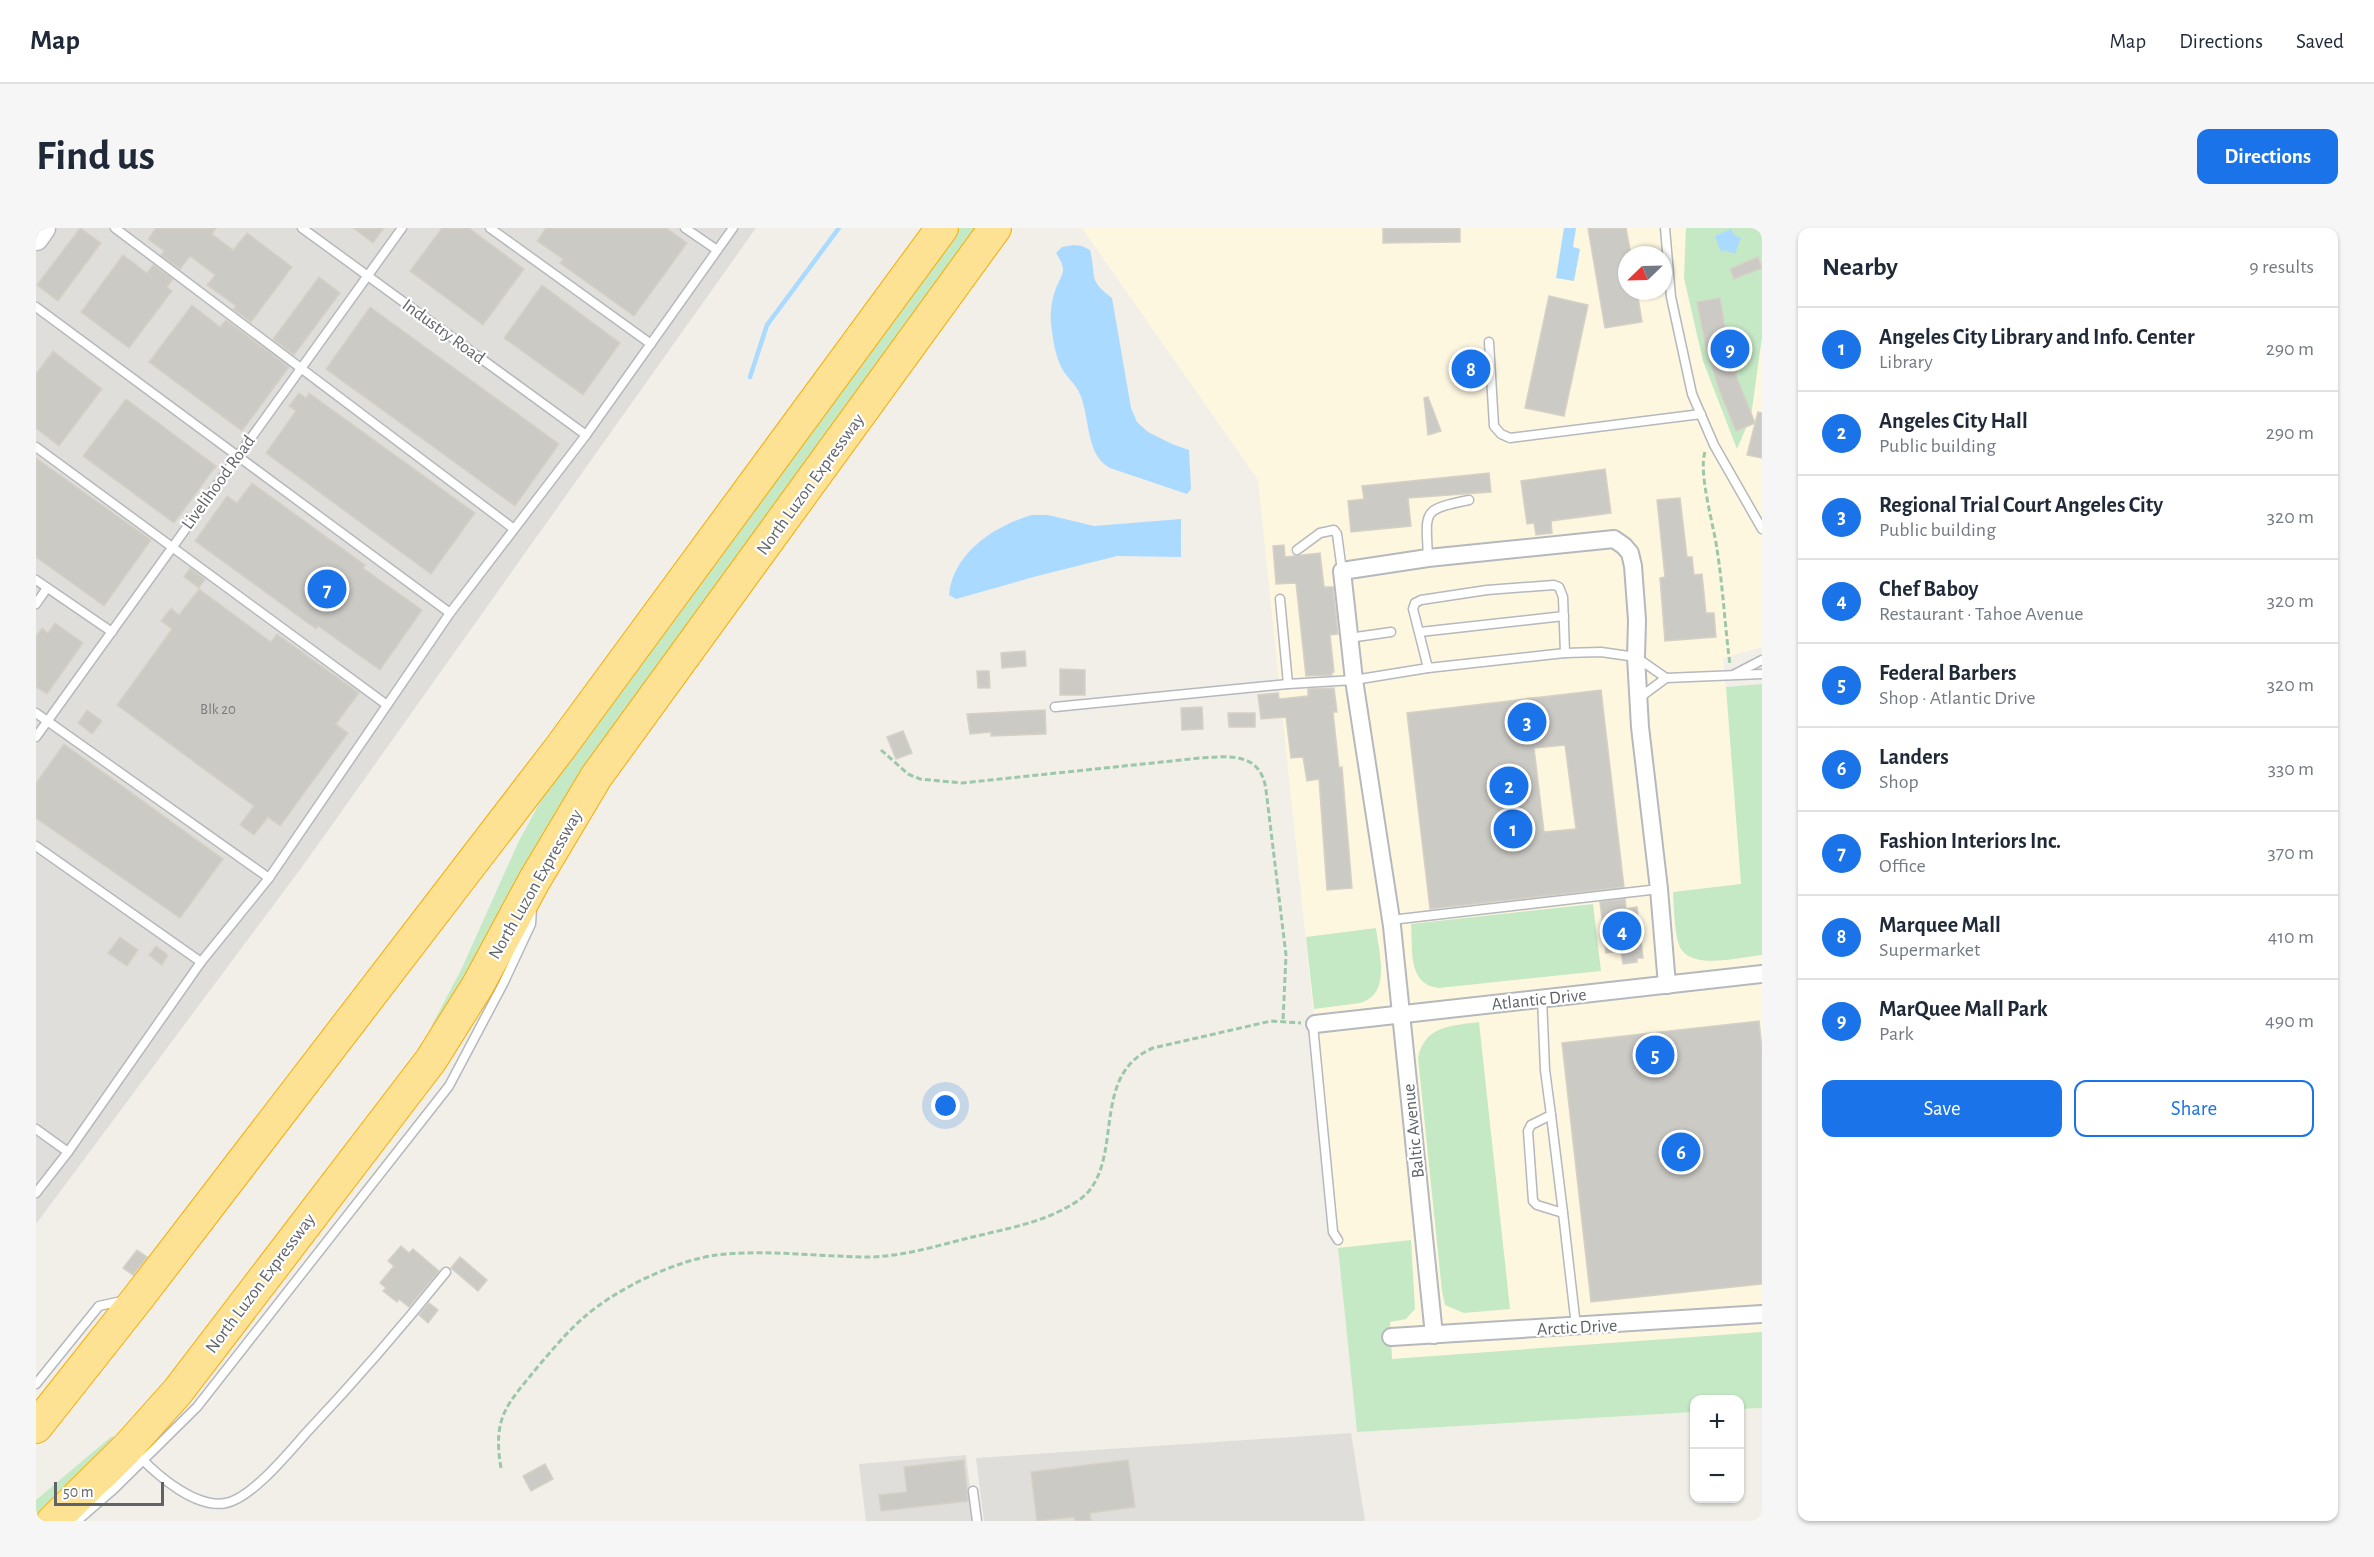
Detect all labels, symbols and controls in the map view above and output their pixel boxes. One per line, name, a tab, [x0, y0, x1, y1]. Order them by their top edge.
text: Map	[30, 27, 80, 55]
text: Map	[2110, 31, 2146, 52]
text: Directions	[2179, 31, 2263, 52]
text: Saved	[2296, 31, 2344, 52]
button: Directions	[2197, 129, 2338, 184]
text: Find us	[36, 135, 155, 177]
north arrow	[1618, 246, 1672, 300]
text: Nearby	[1822, 254, 1898, 280]
text: 9 results	[2249, 257, 2314, 277]
street label: Industry Road	[399, 296, 488, 368]
pin: 9	[1710, 326, 1750, 372]
text: Angeles City Library and Info. Center	[1879, 326, 2195, 348]
text: 1	[1838, 339, 1845, 359]
text: 290 m	[2266, 339, 2314, 359]
pin: 8	[1452, 346, 1490, 392]
text: Library	[1879, 352, 1933, 372]
street label: North Luzon Expressway	[754, 410, 868, 559]
text: Angeles City Hall	[1879, 410, 2028, 432]
text: 2	[1837, 423, 1846, 443]
text: 290 m	[2266, 423, 2314, 443]
street label: Livelihood Road	[179, 432, 259, 533]
text: Public building	[1879, 436, 1996, 456]
text: Regional Trial Court Angeles City	[1879, 494, 2163, 516]
text: 3	[1837, 507, 1846, 527]
text: 320 m	[2267, 507, 2314, 527]
text: Public building	[1879, 520, 1996, 540]
pin: 7	[308, 566, 346, 612]
text: Chef Baboy	[1879, 578, 1978, 600]
text: 4	[1836, 591, 1847, 611]
text: 320 m	[2267, 591, 2314, 611]
text: Restaurant · Tahoe Avenue	[1879, 604, 2084, 624]
text: Federal Barbers	[1879, 662, 2017, 684]
text: 5	[1837, 675, 1846, 695]
text: 320 m	[2267, 675, 2314, 695]
text: Shop · Atlantic Drive	[1879, 688, 2035, 708]
pin: 3	[1508, 700, 1546, 744]
house number: Blk 20	[200, 702, 236, 717]
text: Landers	[1879, 746, 1949, 768]
text: 6	[1837, 759, 1846, 779]
text: 330 m	[2268, 759, 2314, 779]
pin: 2	[1490, 764, 1528, 808]
text: Shop	[1879, 772, 1919, 792]
street label: North Luzon Expressway	[486, 806, 586, 962]
pin: 1	[1494, 806, 1532, 852]
text: Fashion Interiors Inc.	[1879, 830, 2061, 852]
text: 7	[1837, 843, 1846, 863]
text: 370 m	[2268, 843, 2314, 863]
text: Office	[1879, 856, 1926, 876]
pin: 4	[1602, 908, 1642, 954]
text: Marquee Mall	[1879, 914, 2001, 936]
text: 8	[1837, 927, 1846, 947]
text: 410 m	[2268, 927, 2314, 947]
text: Supermarket	[1879, 940, 1980, 960]
street label: Atlantic Drive	[1491, 986, 1587, 1014]
text: MarQuee Mall Park	[1879, 998, 2048, 1020]
text: 9	[1837, 1011, 1846, 1031]
text: 490 m	[2265, 1011, 2314, 1031]
text: Park	[1879, 1024, 1914, 1044]
pin: 5	[1636, 1032, 1674, 1078]
button: Save	[1822, 1080, 2062, 1137]
button: Share	[2074, 1080, 2314, 1137]
street label: Baltic Avenue	[1400, 1083, 1428, 1179]
your location	[931, 1091, 960, 1120]
pin: 6	[1662, 1130, 1700, 1174]
street label: North Luzon Expressway	[203, 1210, 319, 1357]
street label: Arctic Drive	[1536, 1317, 1618, 1339]
map controls	[1690, 1395, 1744, 1503]
button: +	[1690, 1395, 1744, 1449]
button: −	[1690, 1449, 1744, 1503]
scale bar	[54, 1479, 164, 1506]
text: 50 m	[63, 1484, 94, 1500]

